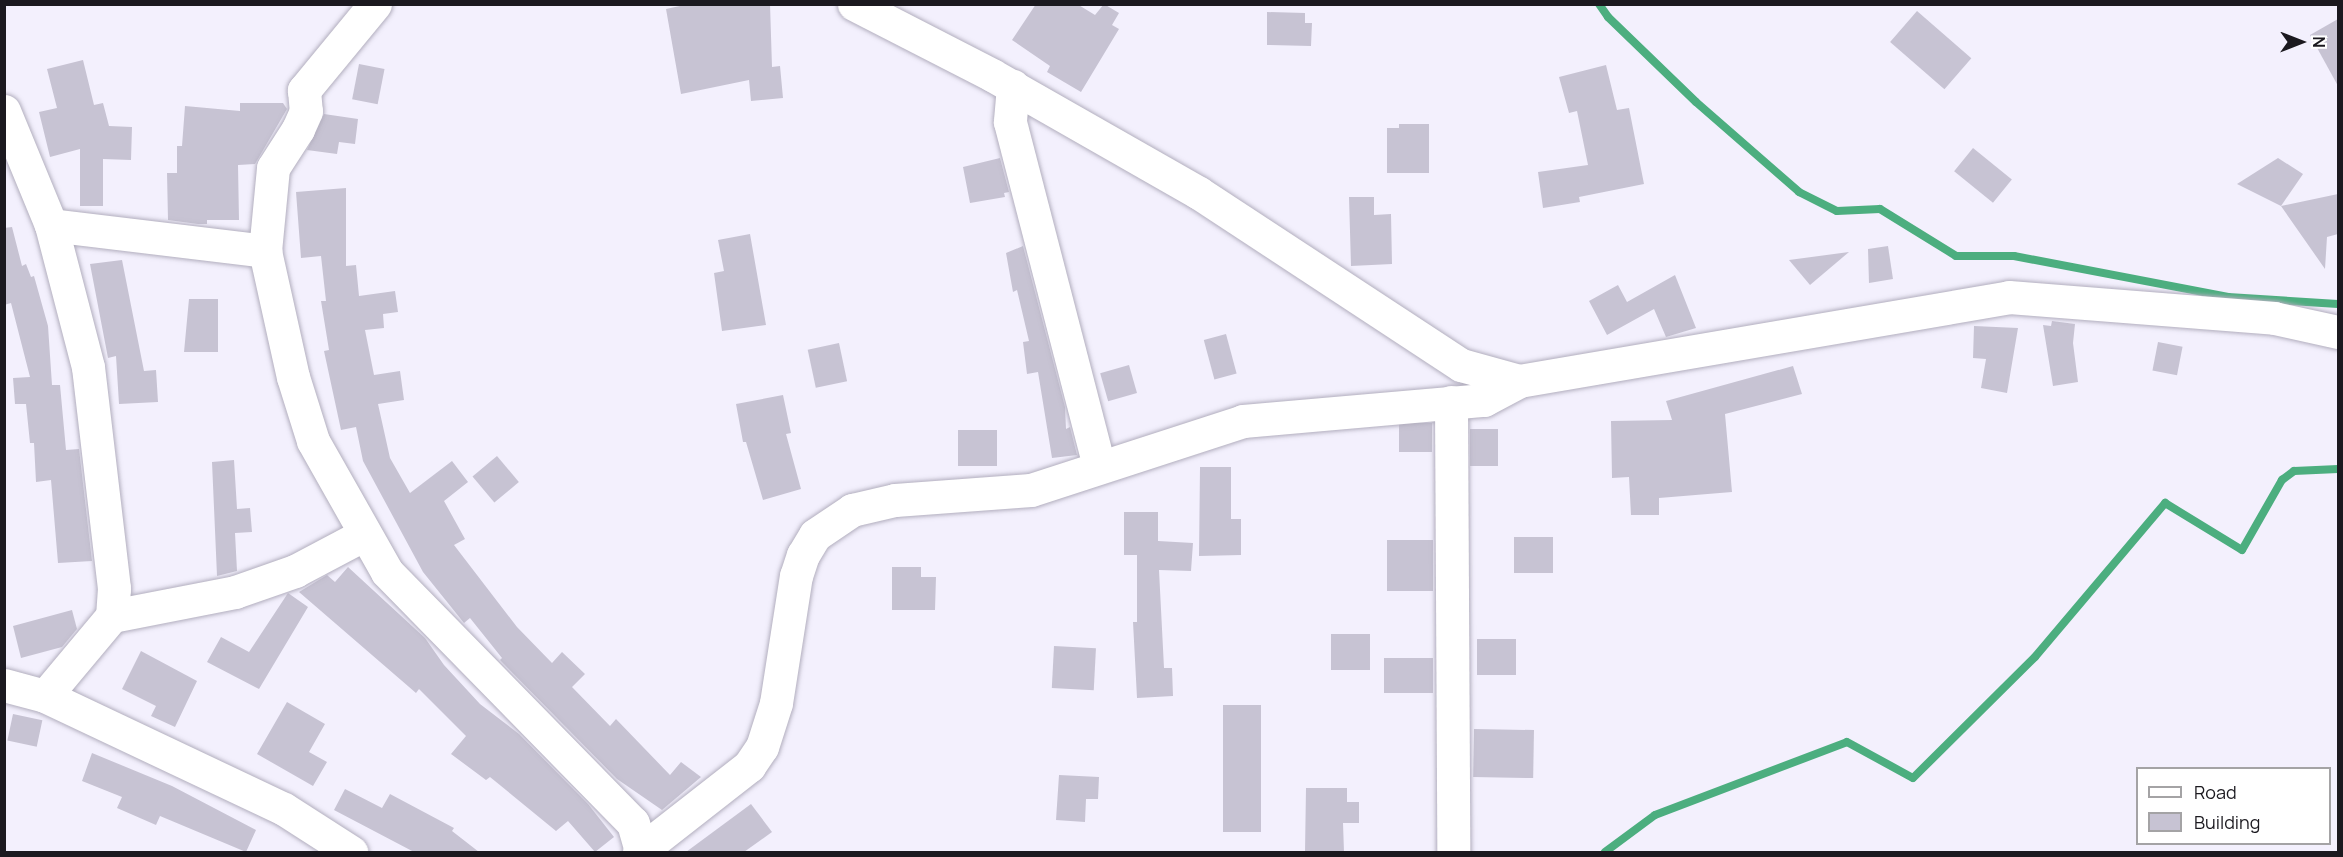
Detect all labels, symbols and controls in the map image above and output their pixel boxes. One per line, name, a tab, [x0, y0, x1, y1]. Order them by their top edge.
north arrow	[2271, 12, 2331, 72]
text: N	[2308, 36, 2330, 48]
legend	[2136, 767, 2331, 845]
text: Road	[2194, 780, 2237, 804]
text: Building	[2194, 810, 2260, 834]

